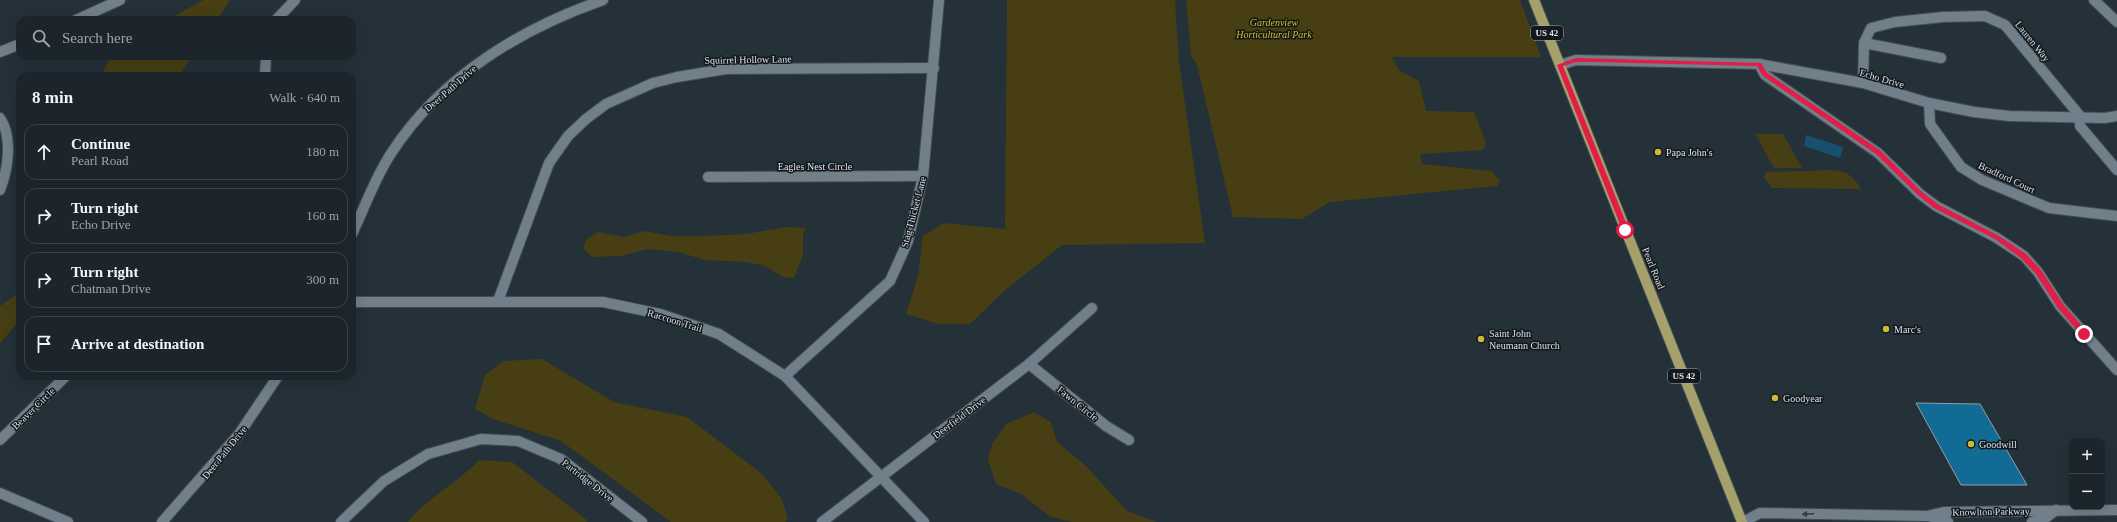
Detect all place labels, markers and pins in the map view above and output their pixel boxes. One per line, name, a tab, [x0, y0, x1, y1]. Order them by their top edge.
marker: Papa John's	[1653, 147, 1663, 157]
place label: Papa John's	[1666, 147, 1713, 158]
marker: Marc's	[1881, 324, 1891, 334]
place label: Marc's	[1894, 324, 1921, 335]
place label: Saint John Neumann Church	[1489, 328, 1560, 351]
marker: Saint John Neumann Church	[1476, 334, 1486, 344]
marker: Goodyear	[1770, 393, 1780, 403]
place label: Goodyear	[1783, 393, 1823, 404]
marker: Goodwill	[1966, 439, 1976, 449]
place label: Goodwill	[1979, 439, 2017, 450]

